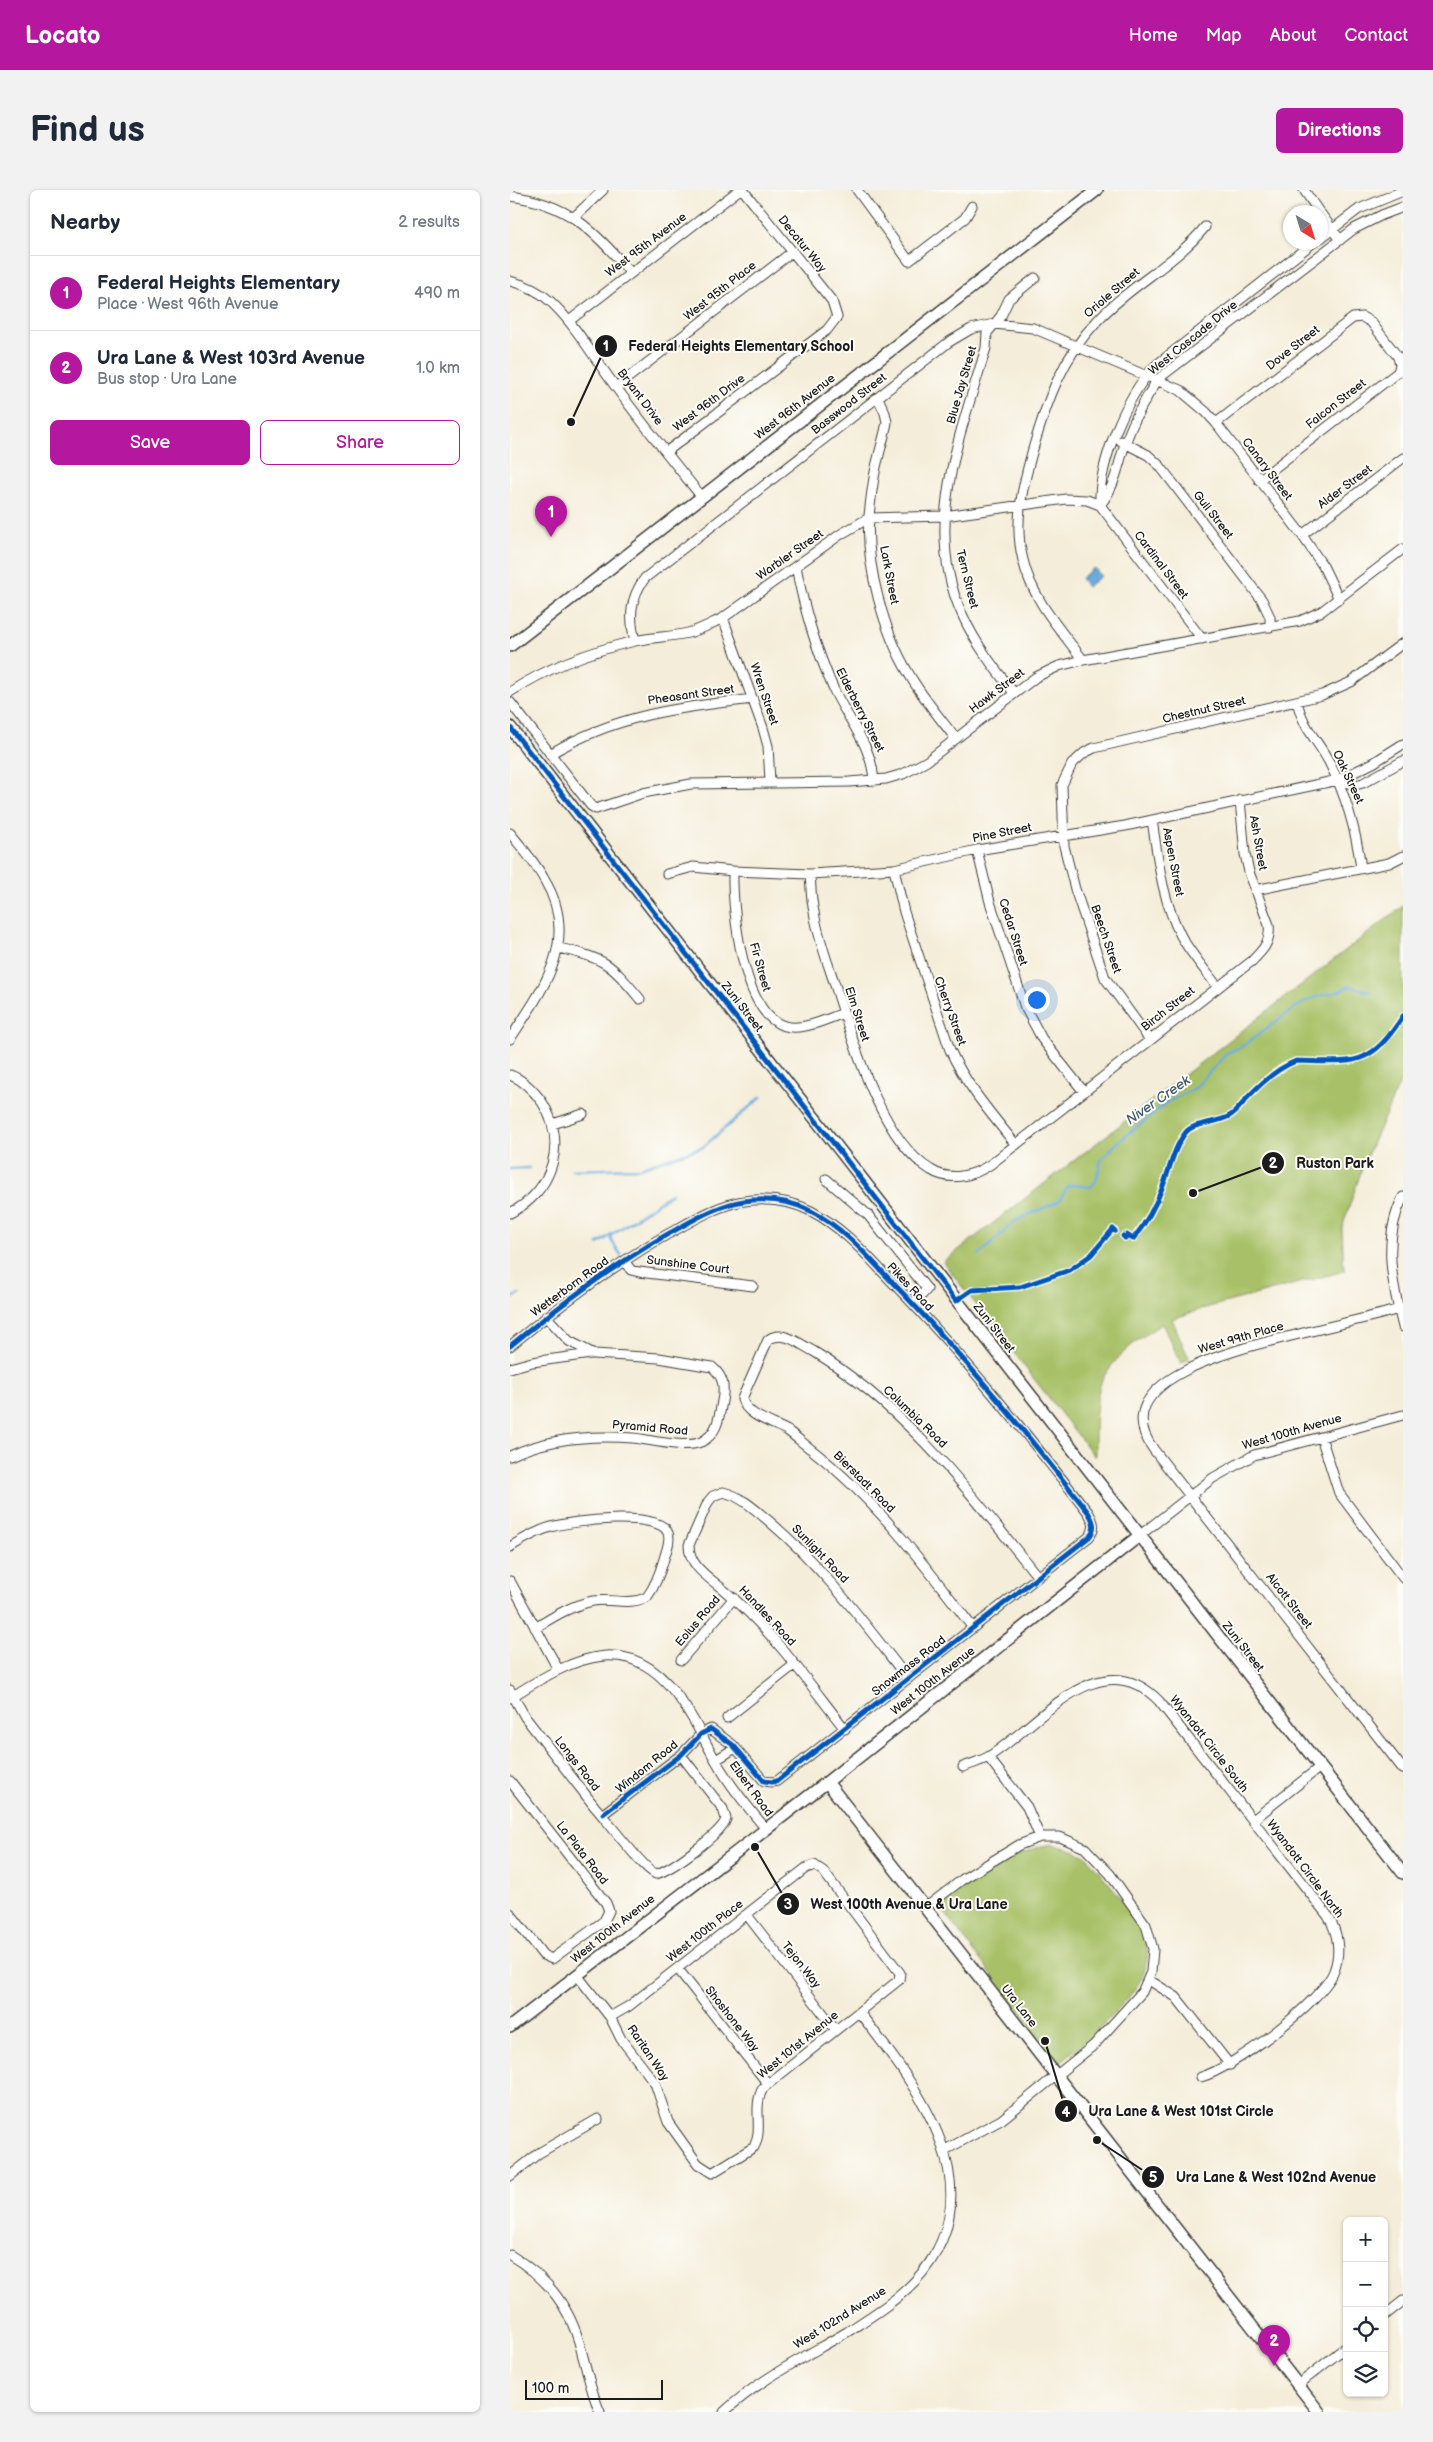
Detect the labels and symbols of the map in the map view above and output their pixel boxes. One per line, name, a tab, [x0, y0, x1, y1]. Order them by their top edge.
north arrow	[1283, 205, 1328, 250]
street label: West 95th Avenue	[602, 210, 690, 280]
street label: Decatur Way	[775, 213, 830, 276]
street label: West 95th Place	[681, 258, 759, 324]
street label: Oriole Street	[1081, 265, 1143, 321]
street label: West Cascade Drive	[1145, 298, 1241, 378]
street label: Dove Street	[1263, 322, 1323, 374]
callout: Federal Heights Elementary School	[593, 331, 864, 360]
text: 1	[603, 337, 609, 356]
text: Federal Heights Elementary School	[628, 338, 854, 355]
street label: Blue Jay Street	[944, 344, 980, 426]
street label: Bryant Drive	[614, 366, 666, 428]
street label: Basswood Street	[808, 370, 890, 438]
street label: West 96th Drive	[670, 371, 748, 435]
street label: West 96th Avenue	[752, 371, 838, 443]
street label: Falcon Street	[1303, 376, 1369, 432]
street label: Canary Street	[1239, 435, 1296, 503]
street label: Alder Street	[1315, 462, 1375, 512]
street label: Gull Street	[1190, 488, 1237, 542]
pin: 1	[535, 496, 567, 537]
street label: Warbler Street	[754, 526, 827, 584]
street label: Cardinal Street	[1131, 528, 1192, 602]
street label: Lark Street	[876, 544, 902, 606]
street label: Tern Street	[952, 548, 982, 610]
street label: Wren Street	[746, 661, 782, 727]
street label: Elderberry Street	[832, 665, 888, 755]
street label: Hawk Street	[966, 665, 1028, 717]
street label: Pheasant Street	[647, 681, 736, 708]
street label: Chestnut Street	[1161, 693, 1247, 727]
street label: Oak Street	[1329, 748, 1367, 807]
street label: Ash Street	[1246, 814, 1270, 872]
street label: Pine Street	[971, 820, 1033, 846]
street label: Aspen Street	[1159, 826, 1187, 898]
street label: Cedar Street	[995, 897, 1031, 968]
street label: Beech Street	[1087, 903, 1125, 976]
street label: Fir Street	[746, 941, 774, 994]
street label: Cherry Street	[931, 975, 969, 1048]
street label: Zuni Street	[717, 978, 766, 1035]
street label: Birch Street	[1138, 983, 1198, 1035]
street label: Elm Street	[841, 985, 873, 1043]
your location	[1024, 987, 1050, 1013]
water label: Niver Creek	[1123, 1071, 1194, 1128]
callout: Ruston Park	[1261, 1149, 1383, 1178]
text: 2	[1269, 1154, 1278, 1173]
text: Ruston Park	[1296, 1155, 1374, 1172]
street label: Sunshine Court	[646, 1252, 731, 1278]
street label: Wetterborn Road	[528, 1254, 612, 1320]
street label: Pikes Road	[884, 1259, 936, 1315]
street label: Zuni Street	[969, 1299, 1018, 1356]
street label: West 99th Place	[1197, 1319, 1285, 1357]
street label: Columbia Road	[880, 1383, 950, 1451]
street label: West 100th Avenue	[1241, 1411, 1343, 1453]
street label: Pyramid Road	[611, 1417, 689, 1439]
street label: Bierstadt Road	[830, 1448, 898, 1516]
street label: Sunlight Road	[788, 1522, 852, 1587]
street label: Alcott Street	[1263, 1570, 1316, 1632]
street label: Handles Road	[735, 1583, 799, 1649]
street label: Eolus Road	[672, 1592, 724, 1650]
street label: Zuni Street	[1218, 1618, 1267, 1675]
street label: Snowmass Road	[869, 1632, 949, 1700]
street label: West 100th Avenue	[888, 1643, 978, 1719]
street label: Wyandott Circle South	[1166, 1692, 1252, 1796]
street label: Longs Road	[551, 1734, 603, 1794]
street label: Windom Road	[613, 1737, 681, 1797]
street label: Elbert Road	[726, 1758, 776, 1820]
street label: Wyandott Circle North	[1263, 1817, 1347, 1921]
street label: La Plata Road	[553, 1818, 611, 1888]
callout: West 100th Avenue & Ura Lane	[776, 1890, 1018, 1919]
street label: West 100th Avenue	[568, 1891, 658, 1967]
text: 3	[784, 1895, 793, 1914]
street label: West 100th Place	[664, 1896, 746, 1966]
text: West 100th Avenue & Ura Lane	[811, 1896, 1007, 1913]
street label: Tejon Way	[778, 1939, 824, 1992]
street label: Ura Lane	[998, 1982, 1040, 2030]
street label: Shoshone Way	[702, 1983, 763, 2055]
street label: West 101st Avenue	[755, 2008, 841, 2082]
street label: Raritan Way	[624, 2022, 673, 2084]
callout: Ura Lane & West 101st Circle	[1054, 2097, 1283, 2126]
text: 4	[1062, 2103, 1071, 2122]
text: Ura Lane & West 101st Circle	[1089, 2103, 1273, 2120]
callout: Ura Lane & West 102nd Avenue	[1141, 2162, 1386, 2191]
text: 5	[1149, 2168, 1158, 2187]
text: Ura Lane & West 102nd Avenue	[1176, 2169, 1376, 2186]
street label: West 102nd Avenue	[791, 2284, 889, 2352]
pin: 2	[1258, 2325, 1290, 2366]
scale bar	[525, 2377, 662, 2400]

